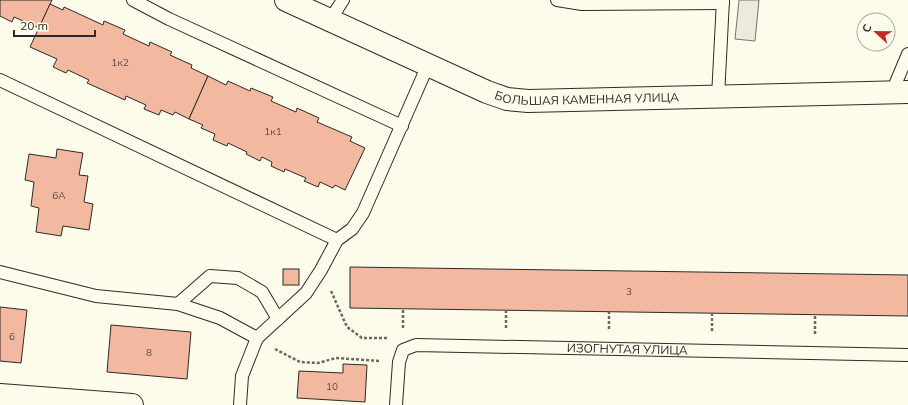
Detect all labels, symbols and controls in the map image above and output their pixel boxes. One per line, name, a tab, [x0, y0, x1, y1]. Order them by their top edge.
scale bar	[14, 12, 95, 38]
north arrow	[856, 12, 896, 52]
text: 20 m	[20, 18, 48, 33]
text: С	[859, 22, 875, 34]
house number: 1к2	[111, 56, 129, 69]
street label: БОЛЬШАЯ КАМЕННАЯ УЛИЦА	[493, 87, 679, 108]
house number: 1к1	[264, 125, 282, 138]
house number: 6А	[52, 189, 66, 202]
house number: 3	[626, 285, 632, 298]
house number: 6	[9, 330, 15, 343]
street label: ИЗОГНУТАЯ УЛИЦА	[567, 340, 688, 358]
house number: 8	[146, 346, 152, 359]
house number: 10	[326, 380, 338, 393]

